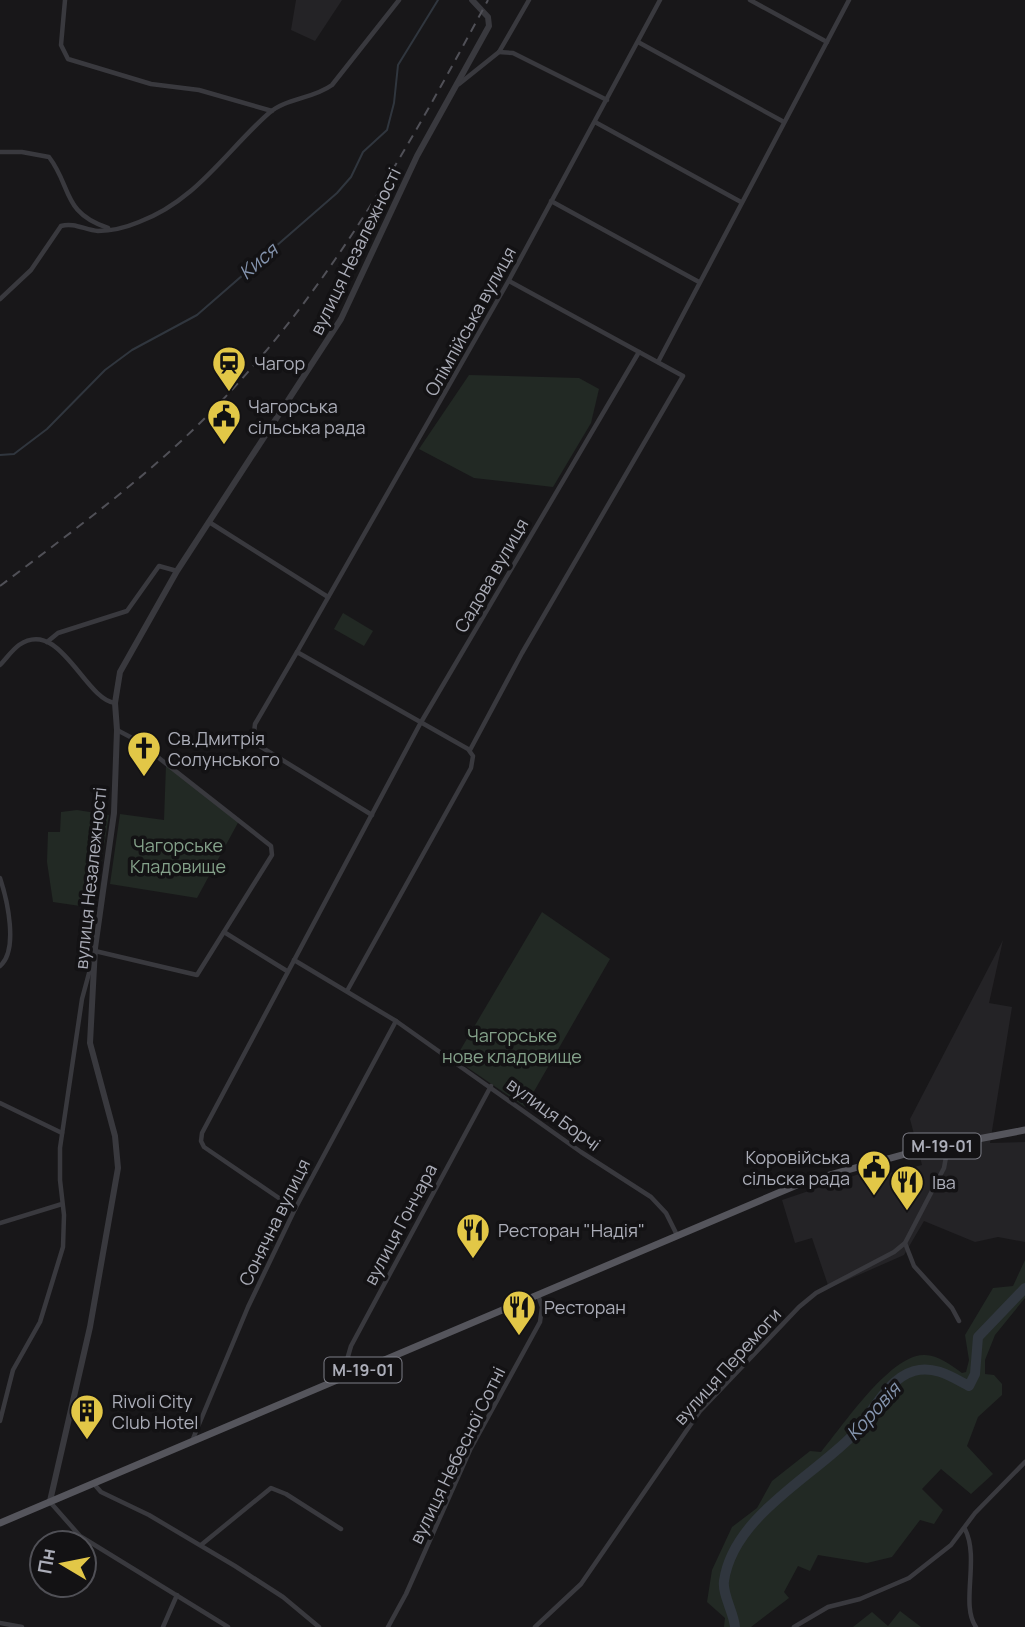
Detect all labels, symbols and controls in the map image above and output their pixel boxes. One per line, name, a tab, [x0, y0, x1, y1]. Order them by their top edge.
street label: вулиця Незалежності	[304, 163, 406, 339]
water label: Кися	[233, 236, 284, 285]
street label: Олімпійська вулиця	[419, 242, 521, 400]
station icon: Чагор	[210, 344, 248, 393]
place label: Чагор	[254, 351, 305, 375]
place label: Чагорська сільська рада	[248, 394, 365, 439]
public building icon: Чагорська сільська рада	[205, 397, 243, 446]
street label: Садова вулиця	[449, 514, 533, 636]
place label: Св.Дмитрія Солунського	[168, 726, 280, 771]
church icon: Св.Дмитрія Солунського	[125, 729, 163, 778]
street label: вулиця Незалежності	[68, 786, 112, 970]
park label: Чагорське Кладовище	[130, 833, 226, 878]
park label: Чагорське нове кладовище	[442, 1023, 582, 1068]
street label: вулиця Борчі	[502, 1072, 606, 1156]
road number: М-19-01	[904, 1134, 981, 1158]
place label: Коровійська сільска рада	[742, 1145, 850, 1190]
public building icon: Коровійська сільска рада	[855, 1148, 893, 1197]
street label: Сонячна вулиця	[233, 1154, 315, 1290]
street label: вулиця Гончара	[358, 1159, 442, 1289]
restaurant icon: Іва	[888, 1163, 926, 1212]
place label: Іва	[932, 1170, 956, 1194]
restaurant icon: Ресторан "Надія"	[454, 1211, 492, 1260]
place label: Ресторан "Надія"	[498, 1218, 645, 1242]
restaurant icon: Ресторан	[500, 1288, 538, 1337]
place label: Ресторан	[544, 1295, 626, 1319]
street label: вулиця Перемоги	[668, 1302, 786, 1430]
road number: М-19-01	[324, 1358, 402, 1382]
street label: вулиця Небесної Сотні	[404, 1362, 510, 1548]
water label: Коровія	[840, 1375, 907, 1445]
place label: Rivoli Сity Сlub Hotel	[112, 1389, 199, 1434]
building icon: Rivoli Сity Сlub Hotel	[68, 1392, 106, 1441]
north arrow	[28, 1529, 98, 1599]
text: Пн	[31, 1546, 61, 1576]

